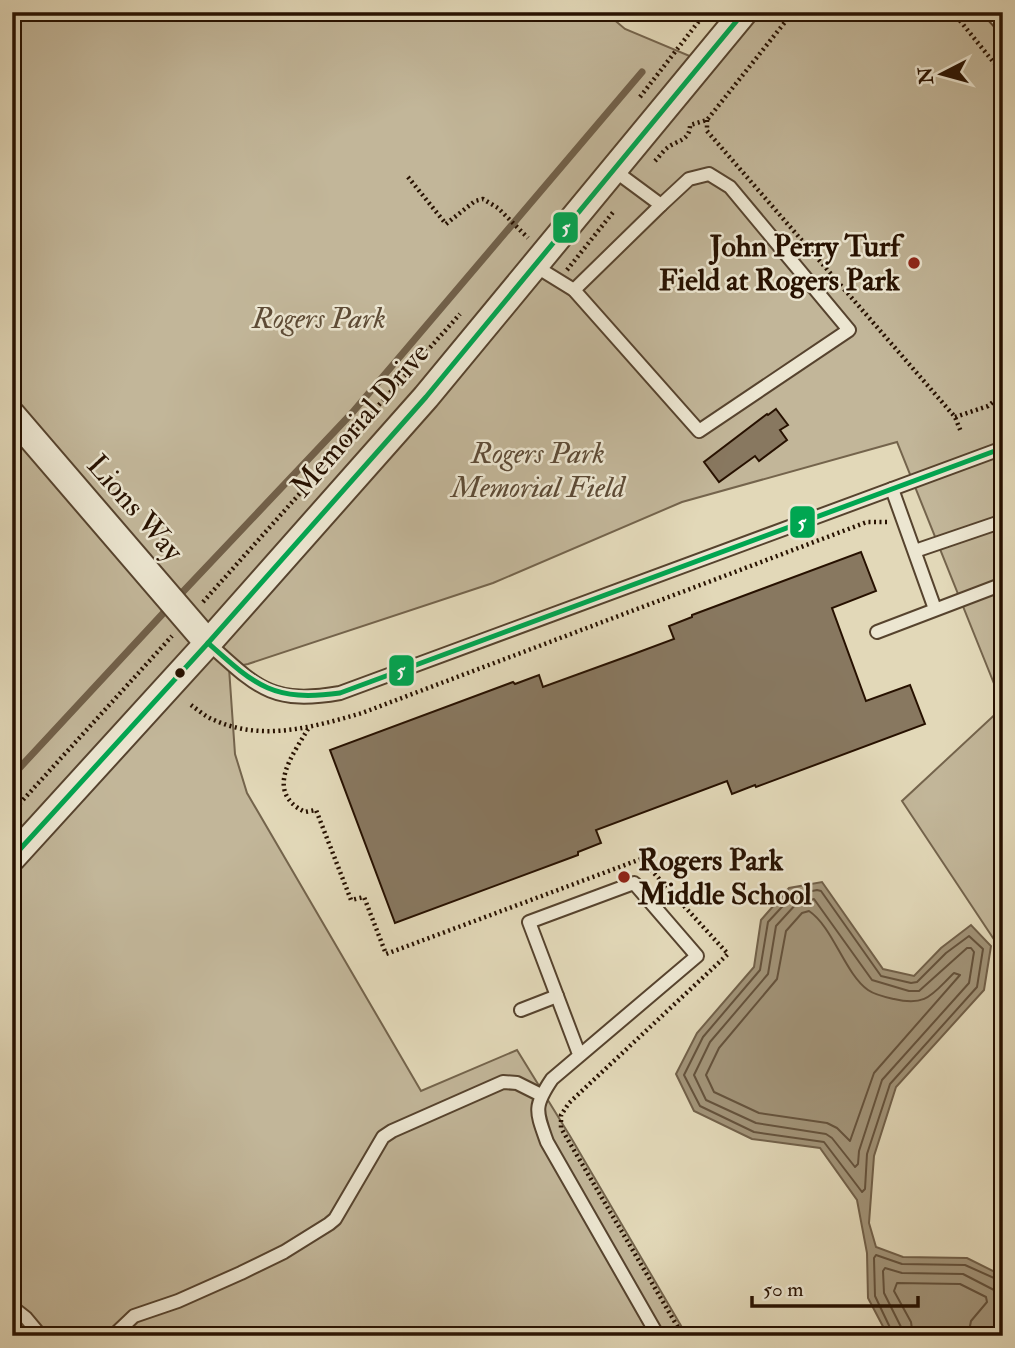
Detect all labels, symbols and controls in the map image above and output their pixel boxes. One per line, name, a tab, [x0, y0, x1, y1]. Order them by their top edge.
north arrow	[906, 38, 976, 108]
text: N	[913, 65, 939, 86]
line badge: 5	[552, 211, 579, 244]
text: 5	[562, 216, 571, 240]
place label: John Perry Turf Field at Rogers Park	[659, 228, 905, 299]
marker: John Perry Turf Field at Rogers Park	[906, 255, 922, 271]
park label: Rogers Park	[251, 300, 386, 337]
street label: Memorial Drive	[283, 335, 437, 505]
park label: Rogers Park Memorial Field	[449, 435, 627, 506]
street label: Lions Way	[79, 447, 192, 569]
line badge: 5	[789, 505, 816, 539]
text: 5	[798, 511, 807, 535]
line badge: 5	[388, 654, 415, 687]
text: 5	[397, 659, 406, 683]
unlabelled marker	[173, 666, 187, 680]
place label: Rogers Park Middle School	[637, 842, 812, 913]
marker: Rogers Park Middle School	[616, 869, 632, 885]
scale bar	[752, 1264, 919, 1308]
text: 50 m	[763, 1276, 804, 1303]

